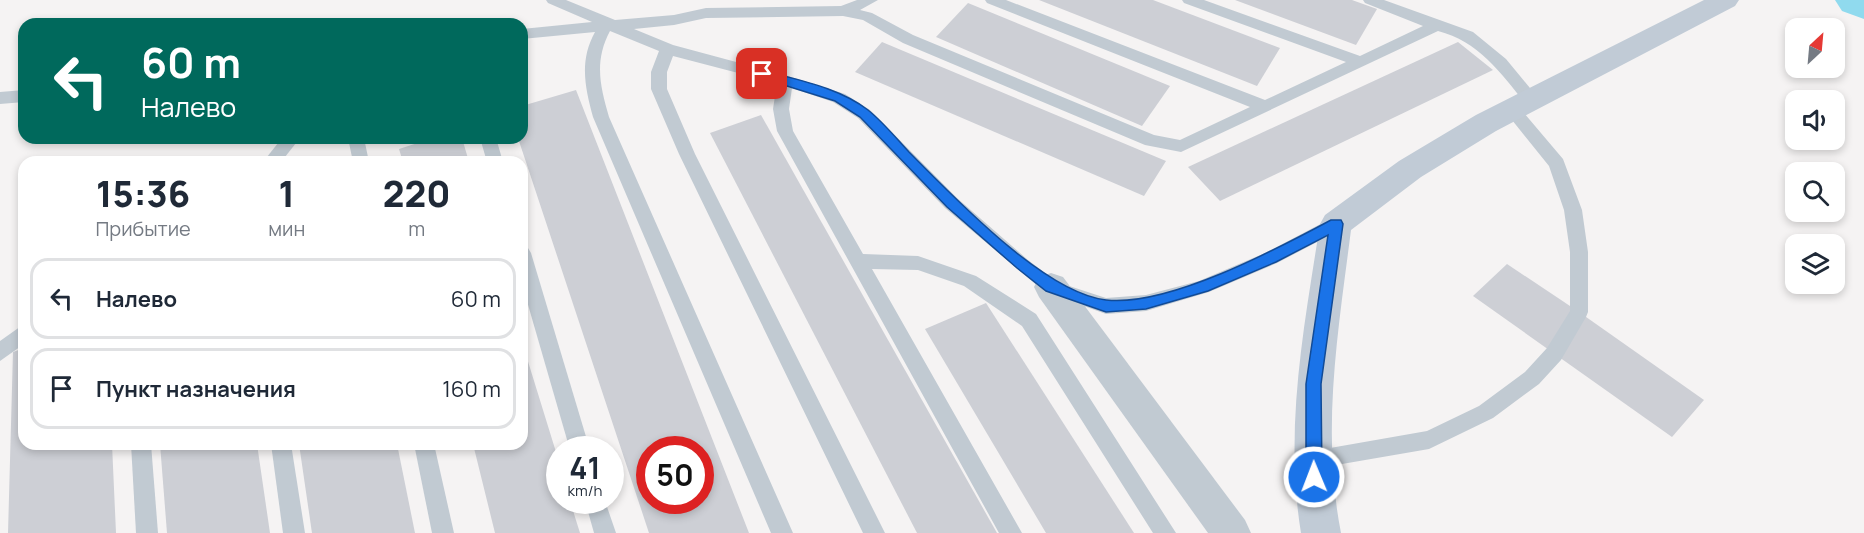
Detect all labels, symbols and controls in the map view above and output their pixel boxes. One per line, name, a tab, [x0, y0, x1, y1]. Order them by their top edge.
north arrow	[1785, 18, 1845, 78]
map controls	[1785, 18, 1845, 294]
text: 60 m	[141, 33, 241, 91]
icon: left	[42, 42, 120, 120]
pin	[736, 48, 787, 99]
icon: arrive	[745, 57, 778, 90]
text: Налево	[141, 88, 236, 125]
button: sound	[1785, 90, 1845, 150]
button: search	[1785, 162, 1845, 222]
text: 15:36	[96, 169, 190, 218]
text: 1	[279, 169, 295, 218]
text: 220	[383, 169, 451, 218]
text: Прибытие	[95, 215, 191, 242]
text: мин	[268, 215, 305, 242]
text: m	[408, 215, 425, 242]
button: layers	[1785, 234, 1845, 294]
icon: left	[45, 282, 78, 315]
text: Налево	[96, 284, 177, 314]
text: 60 m	[451, 284, 501, 314]
icon: arrive	[45, 372, 78, 405]
text: Пункт назначения	[96, 374, 296, 404]
text: 160 m	[442, 374, 501, 404]
speed limit sign: 50	[636, 436, 714, 514]
position arrow	[1282, 445, 1346, 509]
text: 41	[569, 447, 601, 488]
text: km/h	[568, 480, 602, 501]

